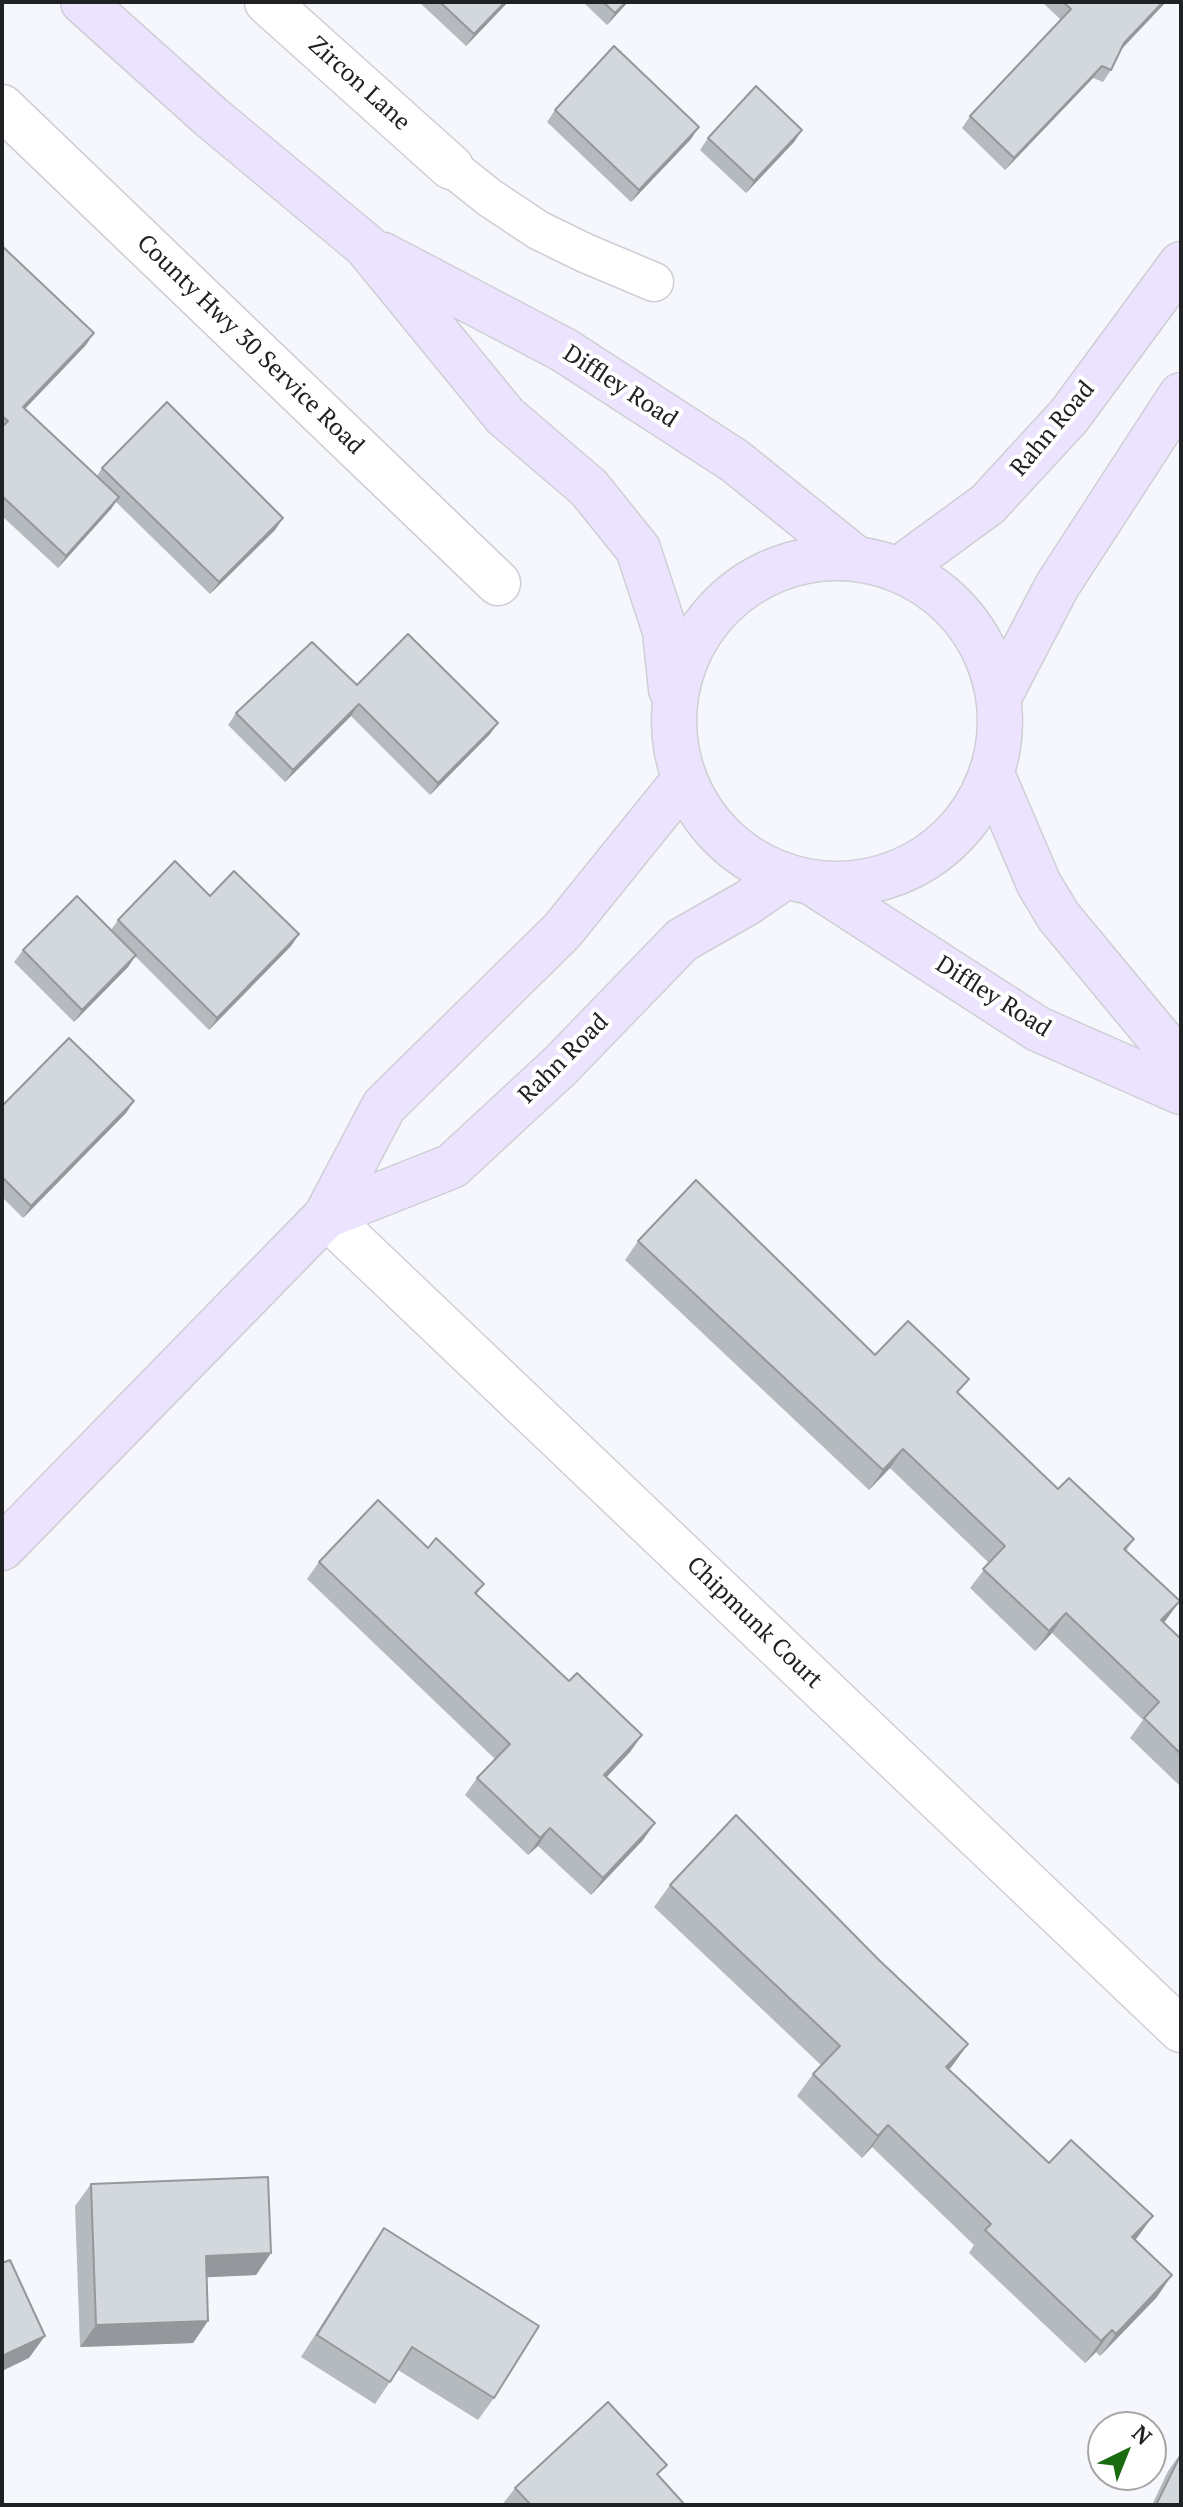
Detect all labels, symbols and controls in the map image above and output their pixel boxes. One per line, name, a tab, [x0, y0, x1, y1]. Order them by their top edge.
street label: Zircon Lane	[302, 31, 416, 137]
street label: County Hwy 30 Service Road	[131, 229, 369, 461]
street label: Diffley Road	[558, 339, 682, 435]
street label: Rahn Road	[1005, 376, 1101, 482]
street label: Diffley Road	[930, 950, 1056, 1044]
street label: Rahn Road	[513, 1008, 615, 1110]
street label: Chipmunk Court	[680, 1551, 828, 1695]
north arrow	[1087, 2411, 1167, 2491]
text: N	[1126, 2418, 1158, 2451]

